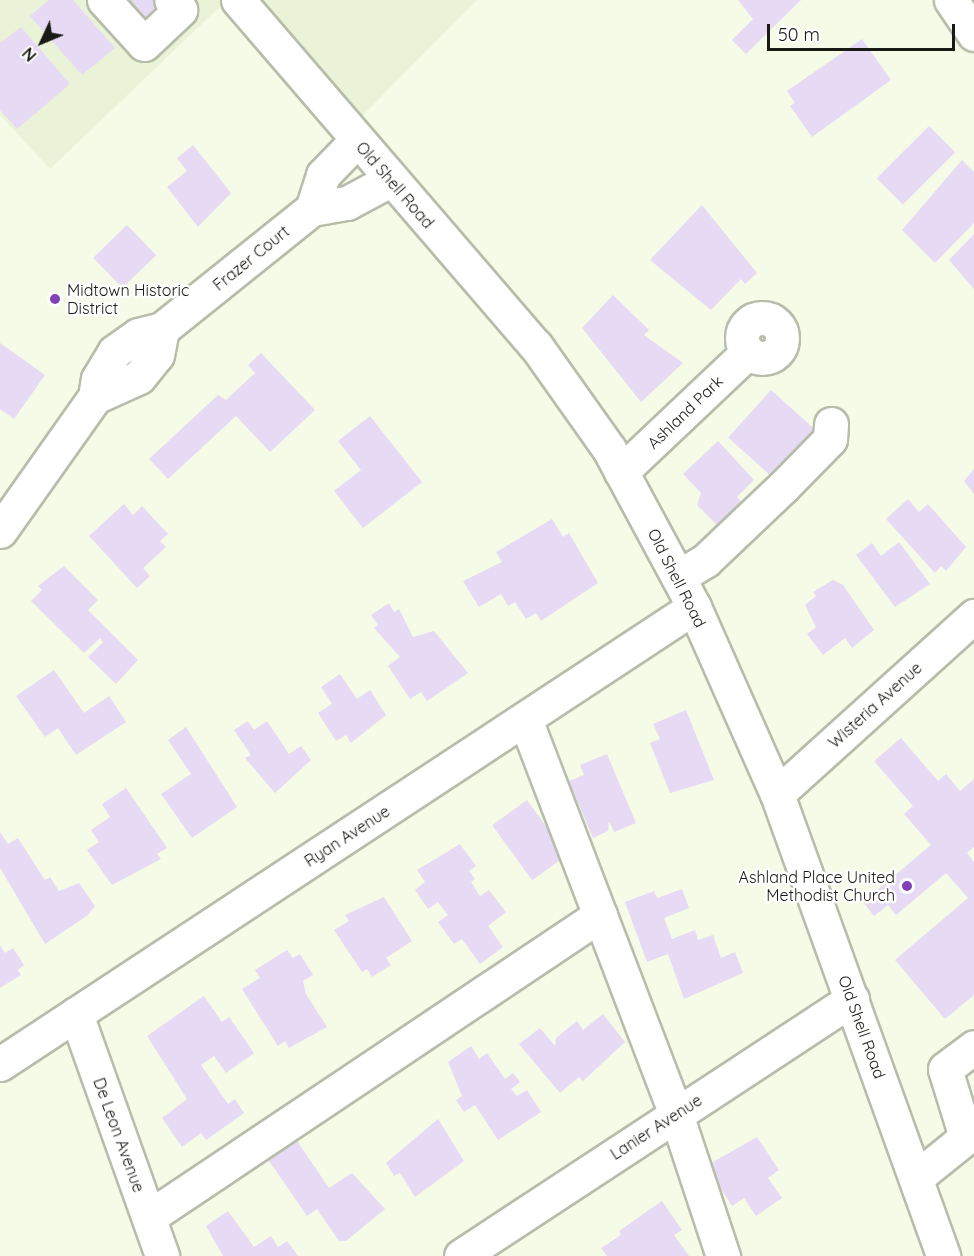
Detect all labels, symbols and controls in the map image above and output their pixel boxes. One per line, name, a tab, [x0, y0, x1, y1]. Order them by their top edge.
north arrow	[12, 12, 72, 72]
scale bar	[770, 12, 958, 50]
text: 50 m	[778, 23, 820, 46]
text: N	[18, 43, 40, 66]
street label: Old Shell Road	[352, 138, 438, 232]
street label: Frazer Court	[209, 221, 293, 295]
place label: Midtown Historic District	[67, 280, 189, 318]
marker: Midtown Historic District	[48, 292, 62, 306]
street label: Ashland Park	[643, 371, 727, 453]
street label: Old Shell Road	[644, 525, 710, 631]
street label: Wisteria Avenue	[824, 658, 926, 752]
street label: Ryan Avenue	[301, 801, 393, 871]
place label: Ashland Place United Methodist Church	[739, 867, 895, 905]
marker: Ashland Place United Methodist Church	[900, 879, 914, 893]
street label: Old Shell Road	[834, 973, 890, 1081]
street label: De Leon Avenue	[89, 1075, 149, 1195]
street label: Lanier Avenue	[607, 1090, 705, 1164]

